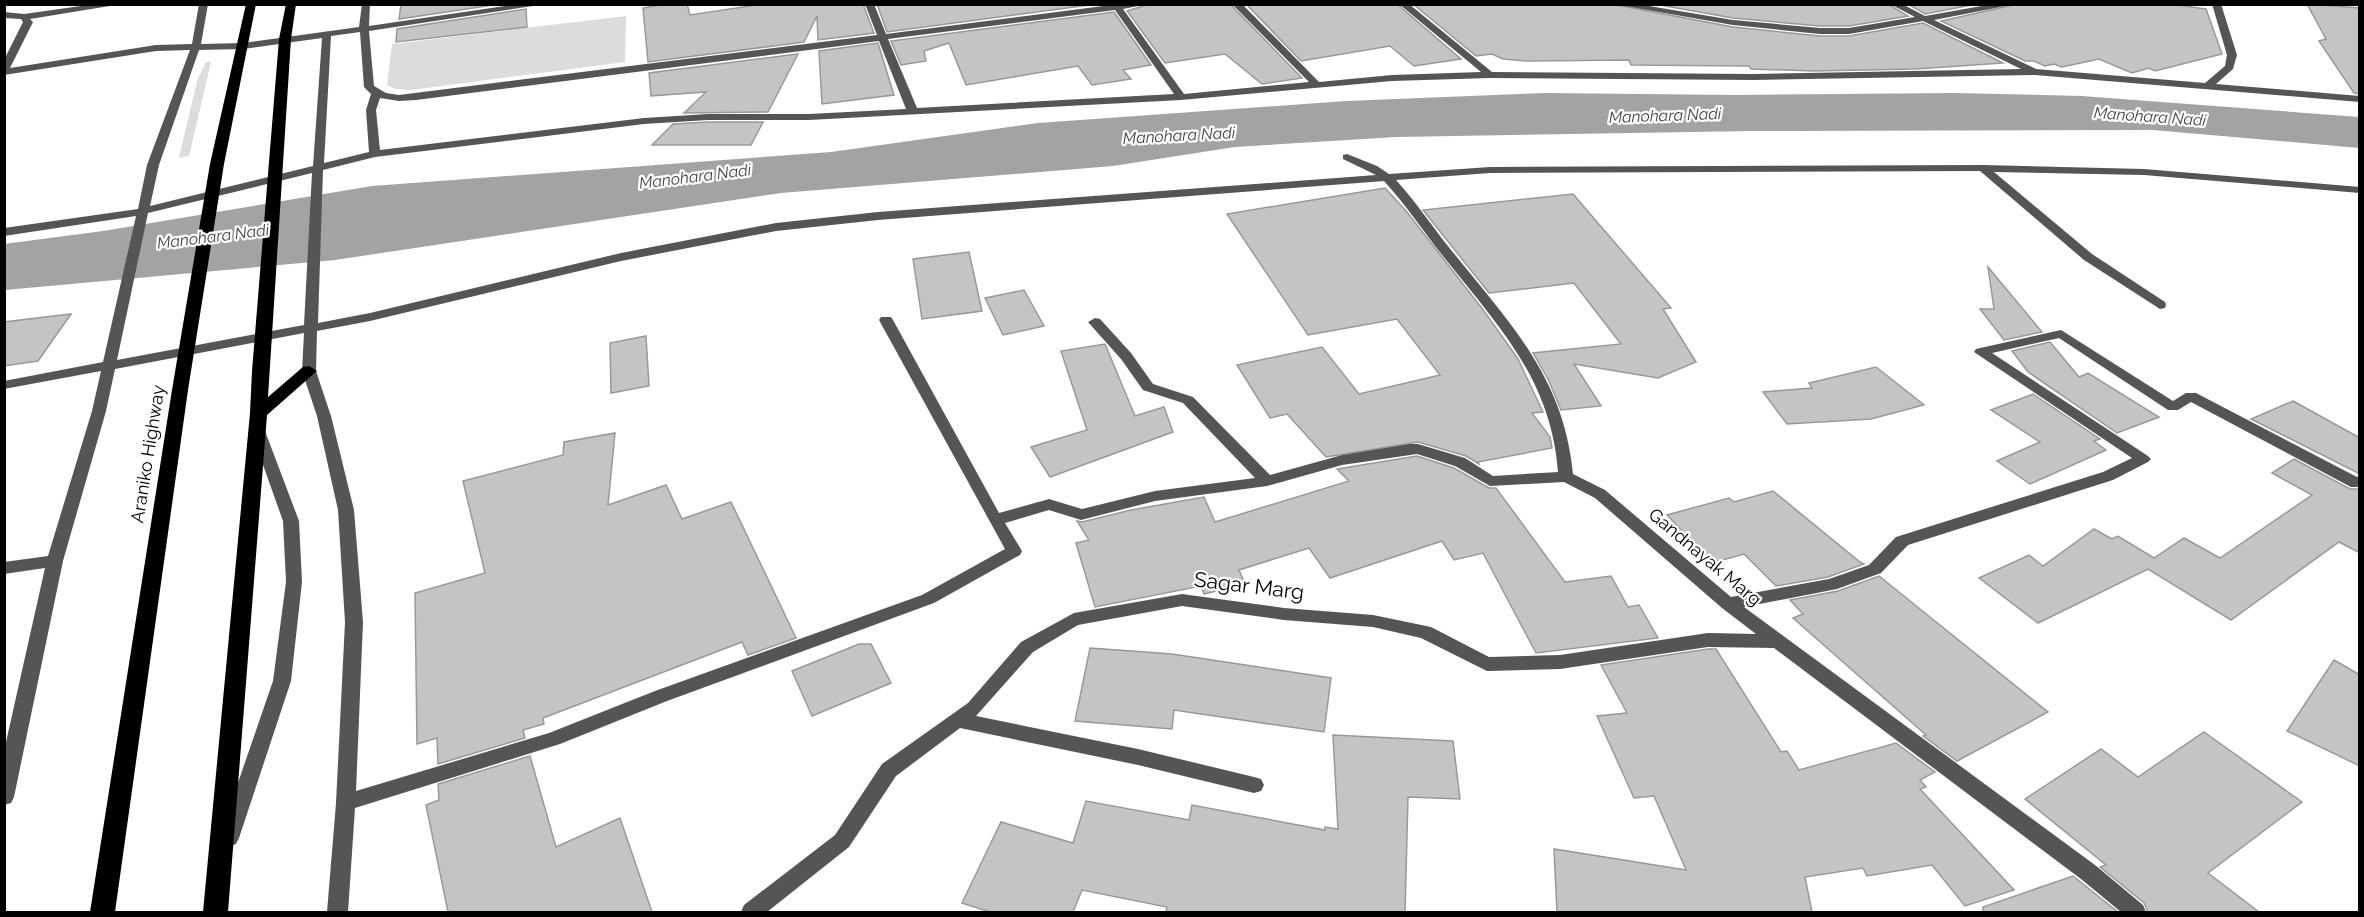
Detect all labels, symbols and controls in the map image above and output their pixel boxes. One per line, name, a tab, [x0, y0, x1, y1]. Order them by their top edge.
water label: Manohara Nadi	[2093, 103, 2207, 130]
water label: Manohara Nadi	[1608, 104, 1722, 127]
water label: Manohara Nadi	[1122, 123, 1236, 148]
water label: Manohara Nadi	[638, 160, 753, 193]
water label: Manohara Nadi	[156, 220, 271, 253]
street label: Araniko Highway	[126, 383, 169, 524]
street label: Gandnayak Marg	[1645, 503, 1766, 610]
street label: Sagar Marg	[1193, 566, 1306, 605]

